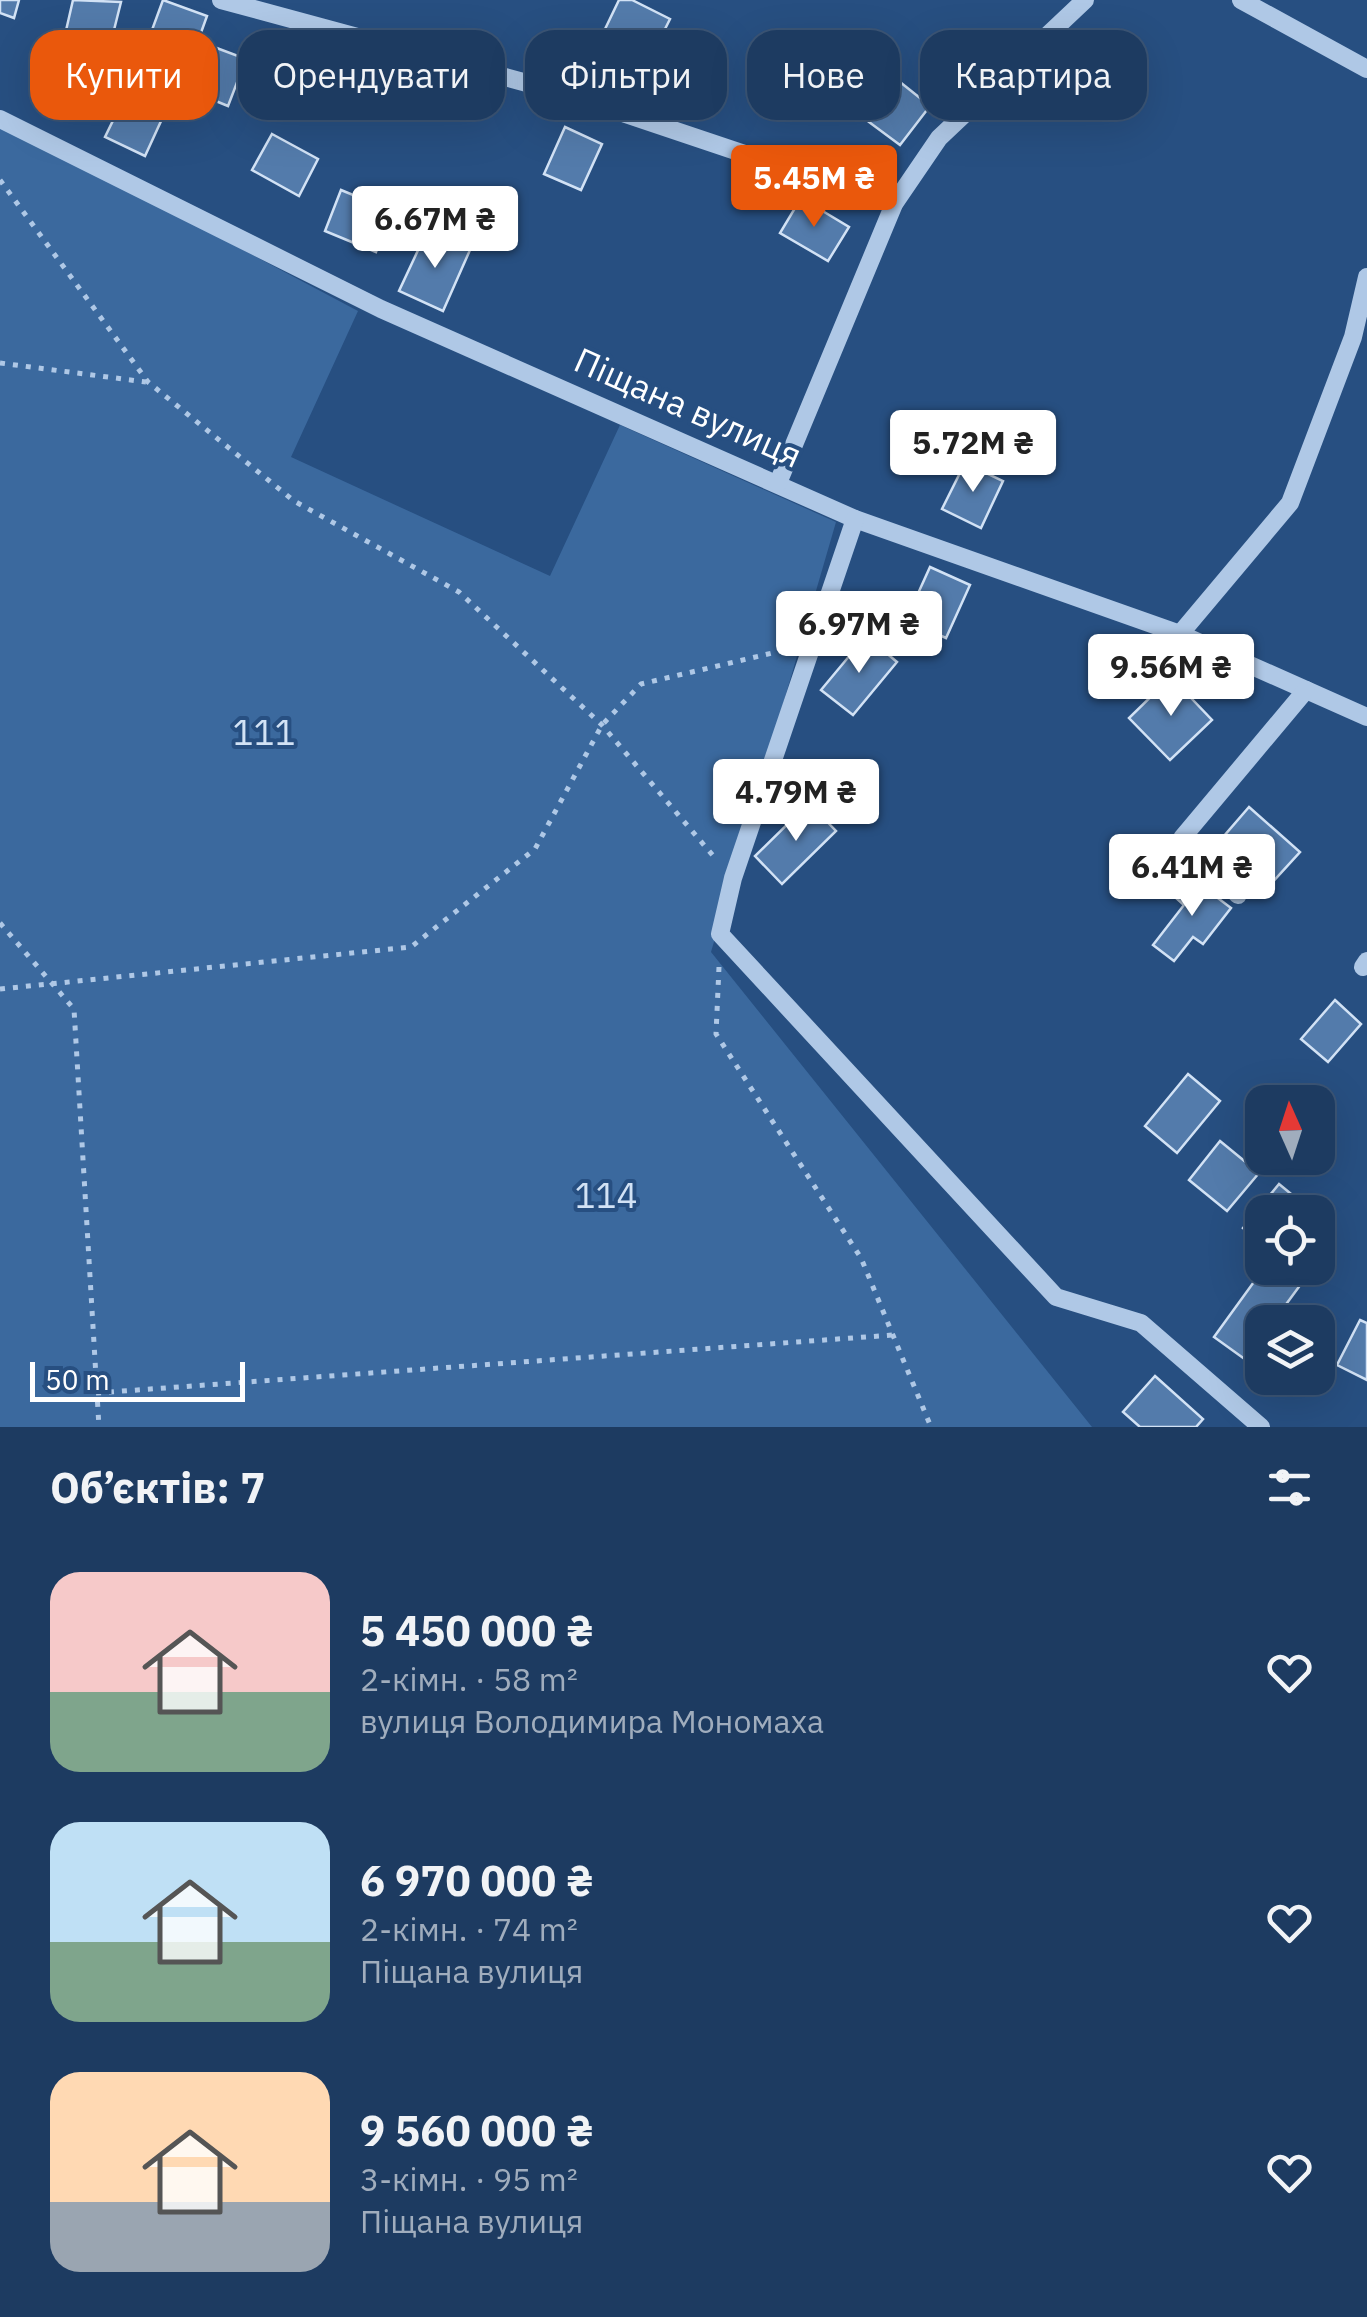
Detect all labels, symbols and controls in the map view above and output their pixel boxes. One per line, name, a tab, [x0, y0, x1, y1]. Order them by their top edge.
chip: Купити	[30, 30, 218, 120]
chip: Орендувати	[238, 30, 505, 120]
chip: Фільтри	[525, 30, 727, 120]
chip: Нове	[747, 30, 900, 120]
chip: Квартира	[920, 30, 1147, 120]
pin: 5.45M ₴	[722, 145, 906, 230]
text: 5.45M ₴	[753, 156, 875, 198]
pin: 6.67M ₴	[343, 186, 527, 271]
text: 6.67M ₴	[374, 197, 496, 239]
street label: Піщана вулиця	[567, 336, 809, 478]
pin: 5.72M ₴	[881, 410, 1065, 495]
text: 5.72M ₴	[912, 421, 1034, 463]
pin: 6.97M ₴	[767, 591, 951, 676]
text: 6.97M ₴	[798, 602, 920, 644]
pin: 9.56M ₴	[1079, 634, 1263, 719]
text: 9.56M ₴	[1110, 645, 1232, 687]
park label: 111	[232, 709, 296, 755]
pin: 4.79M ₴	[704, 759, 888, 844]
text: 4.79M ₴	[735, 770, 857, 812]
pin: 6.41M ₴	[1100, 834, 1284, 919]
text: 6.41M ₴	[1131, 845, 1253, 887]
north arrow	[1245, 1085, 1335, 1175]
map controls	[1245, 1085, 1335, 1395]
park label: 114	[574, 1172, 638, 1218]
button: locate	[1245, 1195, 1335, 1285]
button: layers	[1245, 1305, 1335, 1395]
scale bar	[30, 1357, 245, 1402]
text: 50 m	[45, 1361, 110, 1398]
text: Об’єктів: 7	[50, 1460, 265, 1515]
icon: filters	[1262, 1460, 1317, 1515]
text: 5 450 000 ₴	[360, 1603, 593, 1658]
icon: home	[130, 1612, 250, 1732]
icon: heart	[1262, 1645, 1317, 1700]
text: 2-кімн. · 58 m²	[360, 1658, 578, 1700]
text: вулиця Володимира Мономаха	[360, 1700, 824, 1742]
text: 6 970 000 ₴	[360, 1853, 593, 1908]
icon: home	[130, 1862, 250, 1982]
icon: heart	[1262, 1895, 1317, 1950]
text: 2-кімн. · 74 m²	[360, 1908, 578, 1950]
text: Піщана вулиця	[360, 1950, 583, 1992]
text: 9 560 000 ₴	[360, 2103, 593, 2158]
icon: home	[130, 2112, 250, 2232]
icon: heart	[1262, 2145, 1317, 2200]
text: 3-кімн. · 95 m²	[360, 2158, 578, 2200]
text: Піщана вулиця	[360, 2200, 583, 2242]

